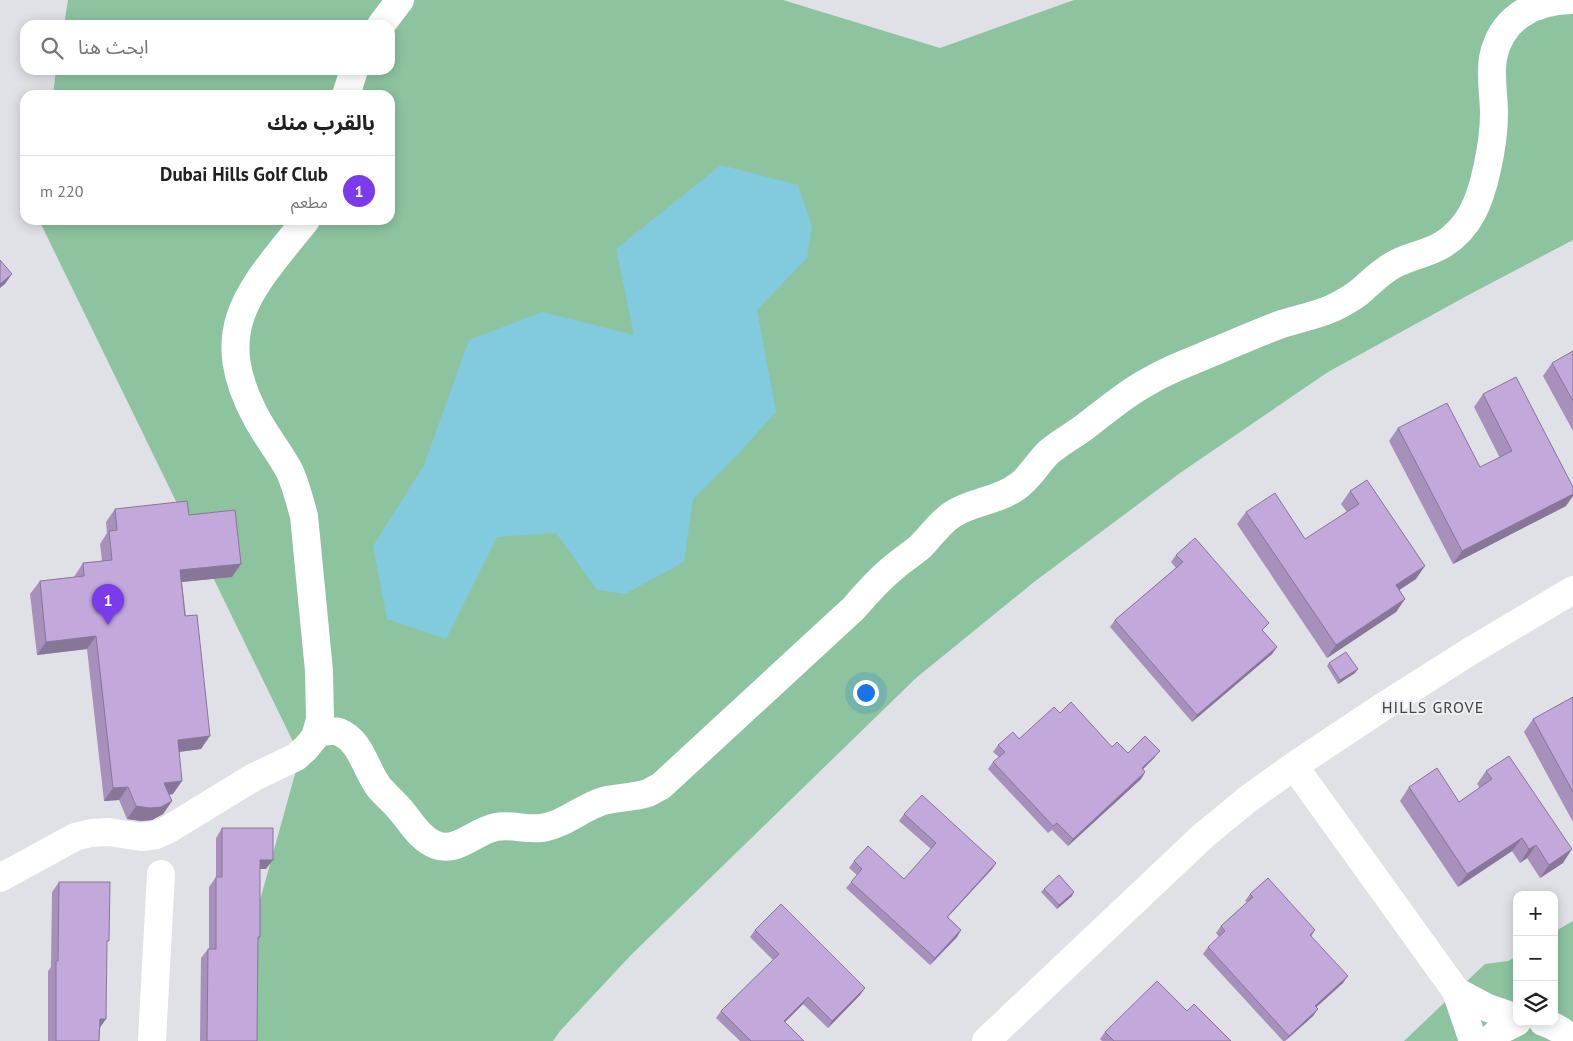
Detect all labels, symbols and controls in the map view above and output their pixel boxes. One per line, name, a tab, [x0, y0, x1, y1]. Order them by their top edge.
search box	[20, 20, 395, 75]
icon: search	[38, 34, 66, 62]
text: ابحث هنا	[78, 35, 149, 59]
text: بالقرب منك	[267, 109, 375, 136]
text: Dubai Hills Golf Club	[160, 162, 328, 186]
text: 220 m	[40, 181, 83, 201]
text: 1	[354, 181, 364, 201]
text: مطعم	[291, 192, 328, 212]
pin: 1	[92, 584, 124, 625]
your location	[853, 680, 879, 706]
district label: HILLS GROVE	[1382, 697, 1484, 717]
map controls	[1513, 891, 1558, 1026]
button: +	[1513, 891, 1558, 936]
button: −	[1513, 936, 1558, 981]
button: layers	[1513, 981, 1558, 1026]

